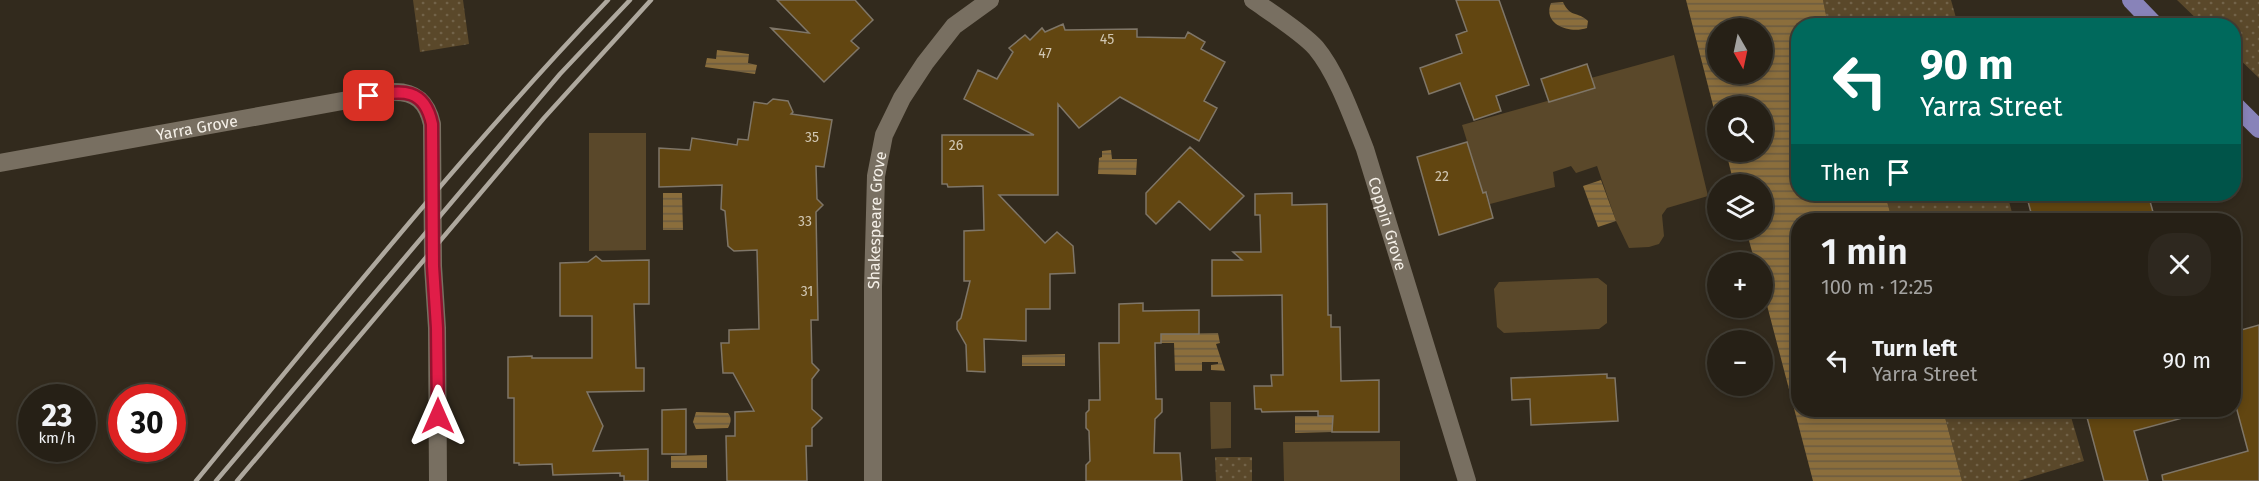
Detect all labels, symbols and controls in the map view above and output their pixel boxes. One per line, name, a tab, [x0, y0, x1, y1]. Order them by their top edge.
north arrow	[1707, 18, 1773, 84]
map controls	[1707, 18, 1773, 396]
house number: 45	[1100, 31, 1114, 48]
text: 90 m	[1920, 40, 2014, 90]
icon: left	[1821, 42, 1899, 120]
house number: 47	[1038, 45, 1052, 62]
pin	[343, 70, 394, 121]
icon: arrive	[352, 79, 385, 112]
text: Yarra Street	[1920, 91, 2062, 123]
button: search	[1707, 96, 1773, 162]
street label: Yarra Grove	[155, 111, 239, 145]
house number: 35	[805, 129, 819, 146]
house number: 26	[949, 137, 963, 154]
street label: Shakespeare Grove	[864, 150, 891, 289]
icon: arrive	[1882, 156, 1915, 189]
text: Then	[1821, 159, 1870, 186]
house number: 22	[1435, 168, 1449, 185]
button: layers	[1707, 174, 1773, 240]
street label: Coppin Grove	[1364, 175, 1411, 273]
house number: 33	[798, 213, 812, 230]
text: 1 min	[1821, 230, 1908, 274]
button: close	[2148, 233, 2211, 296]
button: +	[1707, 252, 1773, 318]
text: 100 m · 12:25	[1821, 275, 1933, 299]
house number: 31	[801, 283, 813, 300]
button: −	[1707, 330, 1773, 396]
text: Turn left	[1872, 335, 1957, 362]
icon: left	[1821, 344, 1854, 377]
text: 90 m	[2162, 347, 2211, 374]
text: Yarra Street	[1872, 362, 1977, 386]
speed limit sign: 30	[108, 384, 186, 462]
position arrow	[406, 384, 470, 448]
text: 23	[42, 398, 72, 434]
text: km/h	[38, 429, 76, 447]

